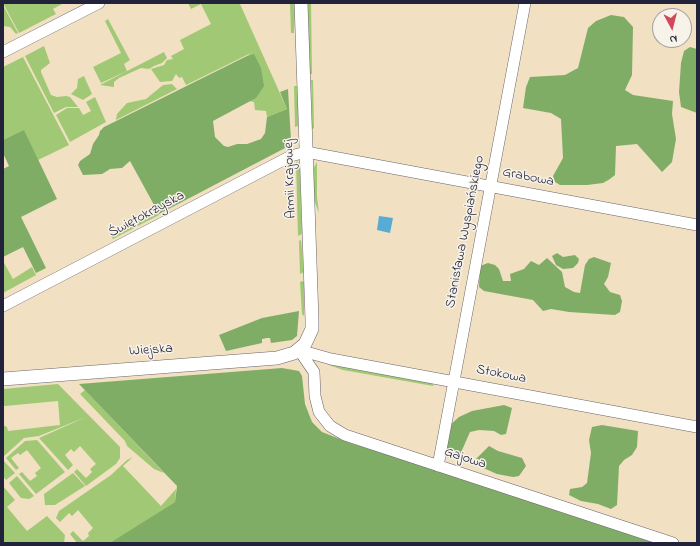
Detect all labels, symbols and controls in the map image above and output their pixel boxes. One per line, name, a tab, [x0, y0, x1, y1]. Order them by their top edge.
north arrow	[652, 8, 692, 48]
text: N	[669, 31, 678, 47]
street label: Armii Krajowej	[281, 139, 301, 219]
street label: Stanisława Wyspiańskiego	[443, 154, 489, 310]
street label: Grabowa	[501, 165, 555, 191]
street label: Świętokrzyska	[106, 188, 188, 242]
street label: Wiejska	[128, 341, 174, 361]
street label: Stokowa	[475, 362, 527, 388]
street label: Gajowa	[442, 444, 488, 474]

